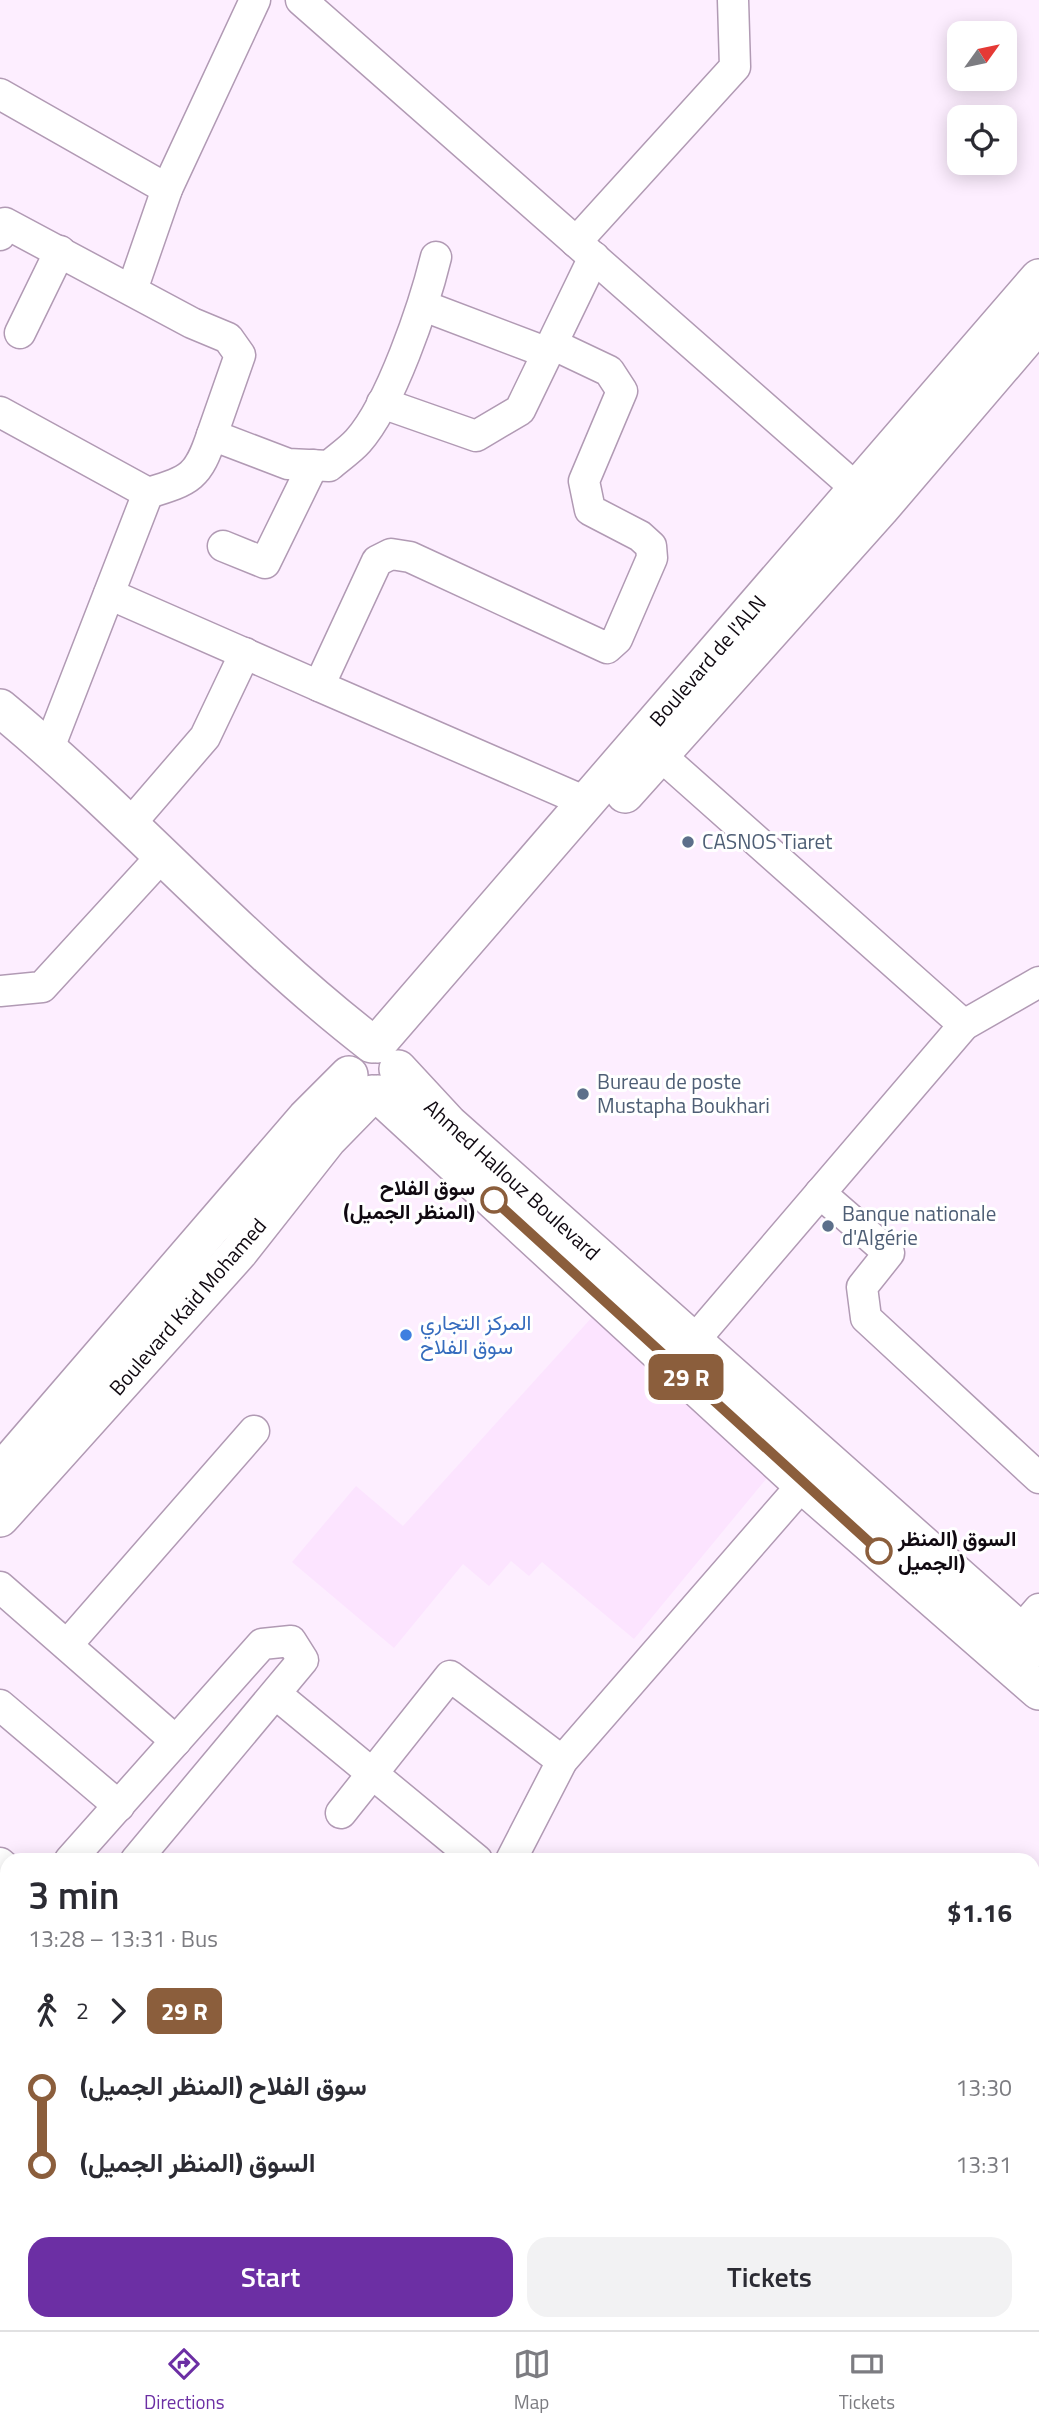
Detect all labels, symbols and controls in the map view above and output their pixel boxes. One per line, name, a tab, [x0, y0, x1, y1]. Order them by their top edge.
north arrow	[947, 21, 1017, 91]
map controls	[947, 21, 1017, 175]
button: locate	[947, 105, 1017, 175]
street label: Boulevard de l'ALN	[641, 588, 773, 733]
place label: CASNOS Tiaret	[702, 825, 833, 857]
marker: CASNOS Tiaret	[680, 834, 696, 850]
place label: Bureau de poste Mustapha Boukhari	[597, 1065, 770, 1121]
marker: Bureau de poste Mustapha Boukhari	[575, 1086, 591, 1102]
street label: Ahmed Hallouz Boulevard	[417, 1091, 608, 1267]
place label: سوق الفلاح (المنظر الجميل)	[343, 1171, 475, 1227]
marker: سوق الفلاح (المنظر الجميل)	[481, 1187, 507, 1213]
place label: Banque nationale d'Algérie	[842, 1197, 996, 1253]
street label: Boulevard Kaid Mohamed	[101, 1211, 274, 1402]
marker: Banque nationale d'Algérie	[820, 1218, 836, 1234]
place label: المركز التجاري سوق الفلاح	[420, 1306, 531, 1362]
marker: المركز التجاري سوق الفلاح	[398, 1327, 414, 1343]
line badge: 29 R	[637, 1354, 735, 1400]
text: 29 R	[662, 1359, 710, 1395]
place label: السوق (المنظر الجميل)	[897, 1522, 1016, 1578]
marker: السوق (المنظر الجميل)	[866, 1538, 892, 1564]
text: 3 min	[28, 1866, 119, 1924]
text: $1.16	[947, 1893, 1012, 1932]
text: 13:28 – 13:31 · Bus	[28, 1921, 218, 1956]
icon: walk	[28, 1992, 66, 2030]
icon: forward	[99, 1992, 137, 2030]
text: 2	[76, 1993, 89, 2028]
text: 29 R	[161, 1993, 208, 2029]
text: سوق الفلاح (المنظر الجميل)	[80, 2066, 367, 2105]
text: 13:30	[955, 2070, 1012, 2105]
text: السوق (المنظر الجميل)	[80, 2143, 316, 2182]
text: 13:31	[955, 2147, 1012, 2182]
button: Start	[28, 2237, 513, 2317]
button: Tickets	[527, 2237, 1012, 2317]
tab: Directions	[144, 2345, 225, 2416]
tab: Map	[513, 2345, 551, 2416]
tab: Tickets	[839, 2345, 895, 2416]

